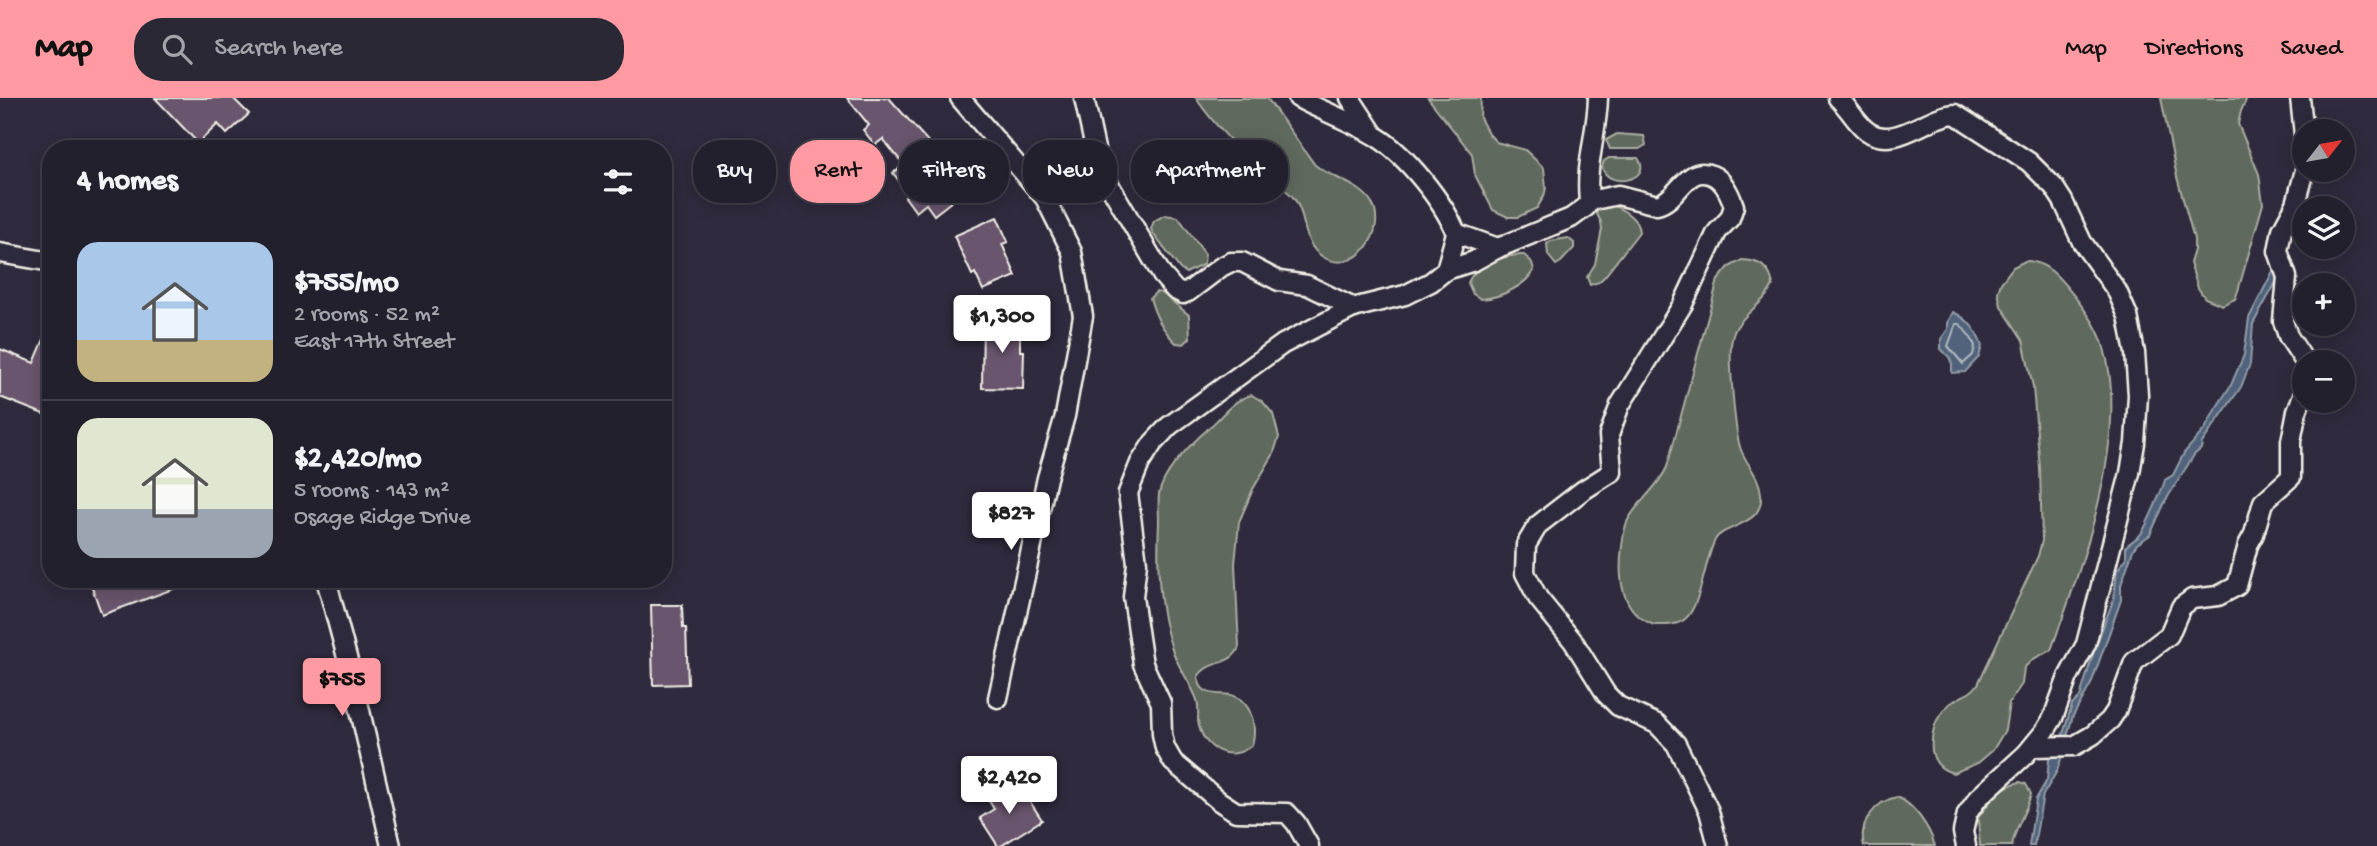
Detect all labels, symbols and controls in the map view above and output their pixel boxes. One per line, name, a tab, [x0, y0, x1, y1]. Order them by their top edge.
search box	[134, 18, 624, 81]
text: Map	[35, 30, 92, 68]
icon: search	[158, 30, 196, 68]
text: Search here	[214, 34, 343, 65]
text: Map	[2065, 35, 2107, 64]
text: Directions	[2145, 35, 2243, 64]
text: Saved	[2281, 35, 2342, 64]
north arrow	[2292, 119, 2356, 182]
map controls	[2292, 119, 2355, 413]
chip: Buy	[693, 140, 776, 203]
chip: Rent	[790, 140, 885, 203]
chip: Filters	[899, 140, 1009, 203]
chip: New	[1023, 140, 1117, 203]
chip: Apartment	[1131, 140, 1288, 203]
icon: filters	[599, 163, 637, 201]
text: 4 homes	[77, 165, 178, 200]
button: layers	[2292, 196, 2355, 259]
text: $755/mo	[294, 267, 399, 302]
icon: home	[133, 270, 217, 354]
button: +	[2292, 273, 2355, 336]
pin: $1,300	[945, 296, 1059, 355]
text: 2 rooms · 52 m²	[294, 302, 440, 329]
text: $1,300	[970, 304, 1034, 331]
text: East 17th Street	[294, 329, 454, 356]
button: −	[2292, 350, 2355, 413]
text: $2,420/mo	[294, 443, 422, 478]
icon: home	[133, 446, 217, 530]
text: 5 rooms · 143 m²	[294, 478, 449, 505]
pin: $827	[970, 492, 1052, 552]
text: $827	[988, 501, 1034, 528]
text: Osage Ridge Drive	[294, 505, 471, 532]
pin: $755	[301, 658, 383, 718]
text: $755	[319, 667, 365, 694]
pin: $2,420	[952, 756, 1066, 816]
text: $2,420	[977, 765, 1041, 792]

